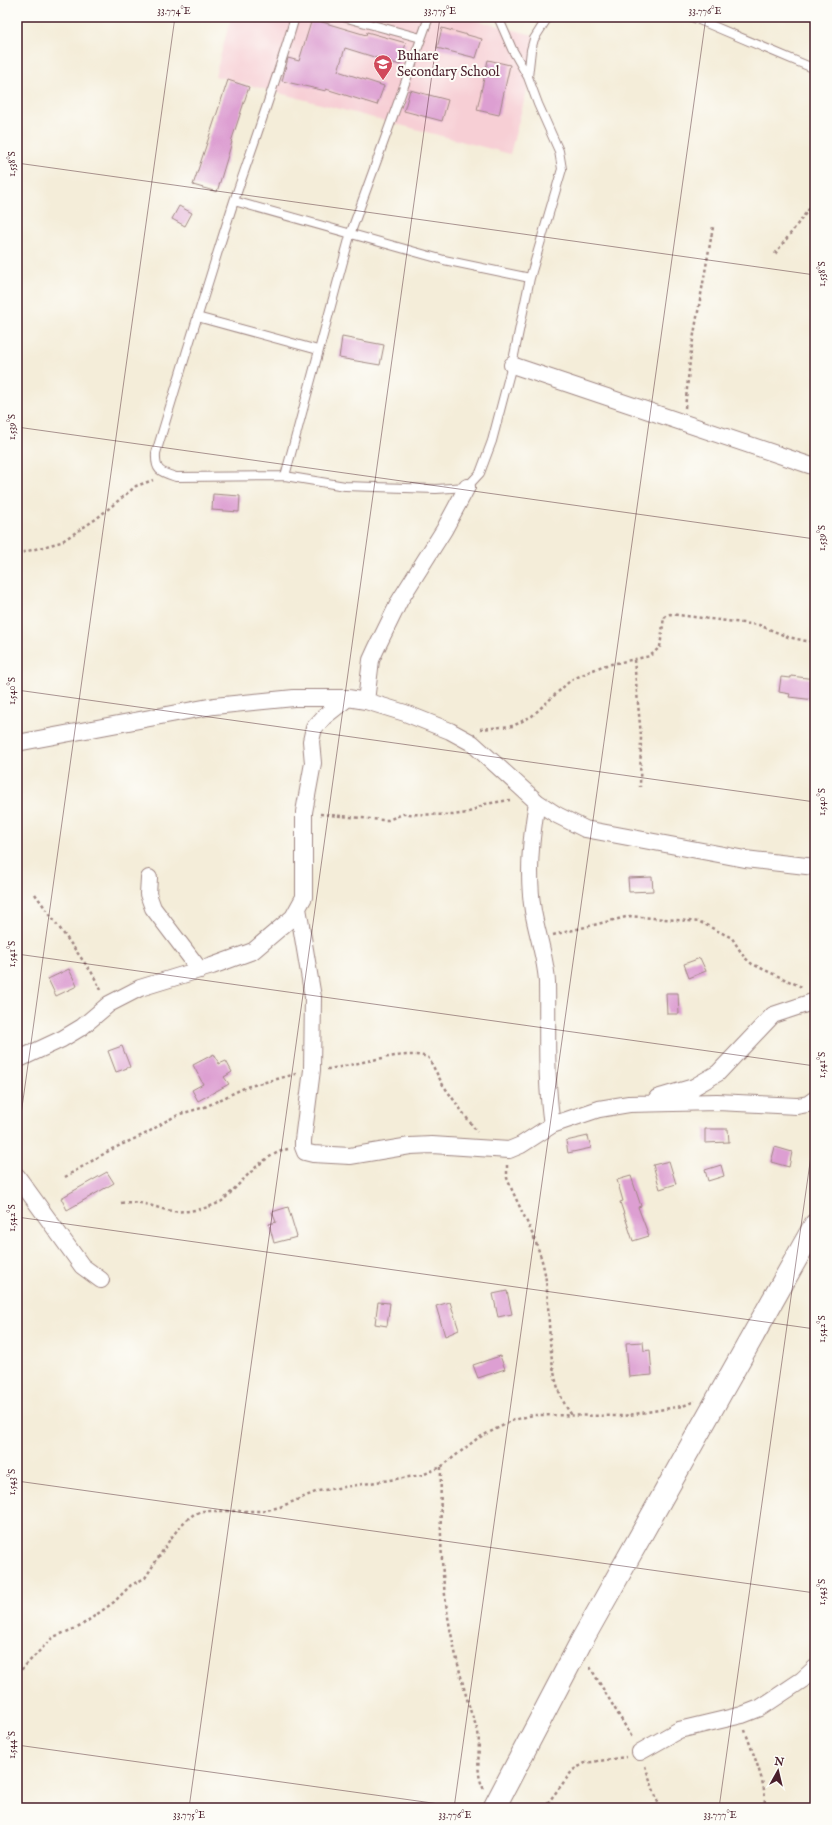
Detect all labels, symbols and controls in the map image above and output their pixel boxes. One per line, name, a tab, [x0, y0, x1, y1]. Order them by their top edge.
text: 33.774°E	[157, 5, 191, 18]
text: 33.775°E	[424, 5, 456, 18]
text: 33.776°E	[689, 5, 721, 18]
place label: Buhare Secondary School	[397, 47, 500, 81]
school or university icon: Buhare Secondary School	[372, 53, 394, 81]
text: 1.538°S	[6, 151, 19, 177]
text: 1.538°S	[816, 261, 829, 287]
text: 1.539°S	[6, 414, 19, 440]
text: 1.539°S	[816, 525, 829, 551]
text: 1.540°S	[6, 677, 19, 705]
text: 1.540°S	[816, 788, 829, 816]
text: 1.541°S	[6, 941, 19, 967]
text: 1.541°S	[816, 1052, 829, 1078]
text: 1.542°S	[6, 1204, 19, 1232]
text: 1.542°S	[816, 1315, 829, 1343]
text: 1.543°S	[6, 1469, 19, 1495]
text: 1.543°S	[816, 1579, 829, 1605]
text: 1.544°S	[6, 1731, 19, 1759]
north arrow	[758, 1751, 798, 1791]
text: N	[773, 1754, 785, 1770]
text: 33.775°E	[173, 1809, 205, 1822]
text: 33.776°E	[439, 1809, 471, 1822]
text: 33.777°E	[703, 1809, 737, 1822]

